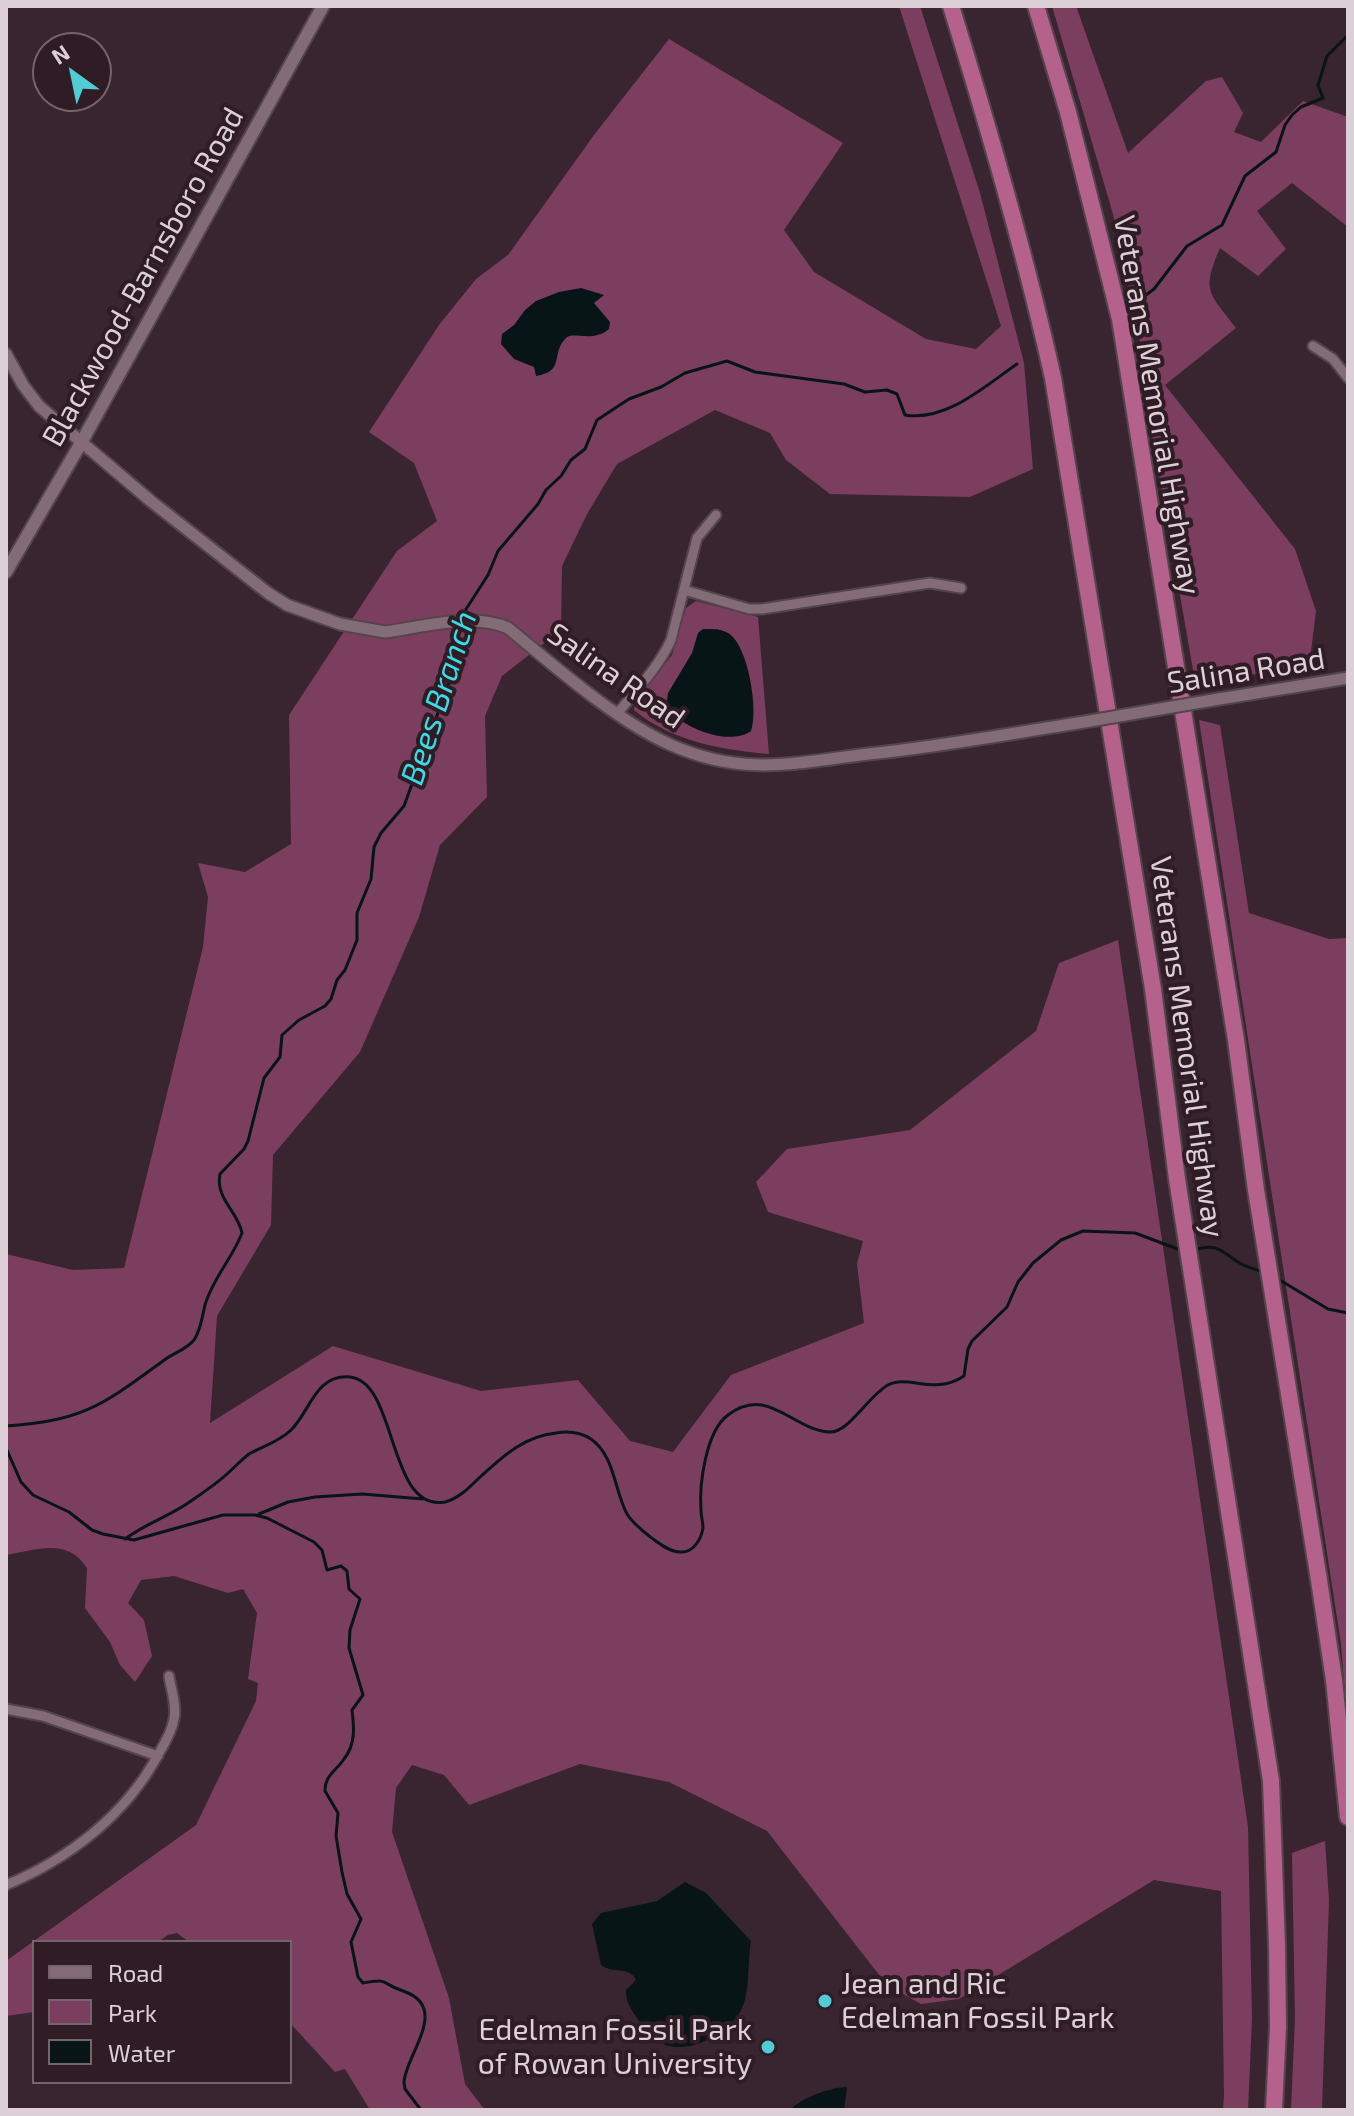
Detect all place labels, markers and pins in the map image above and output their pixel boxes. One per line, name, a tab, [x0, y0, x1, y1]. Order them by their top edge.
place label: Jean and Ric Edelman Fossil Park	[841, 1966, 1114, 2036]
marker: Jean and Ric Edelman Fossil Park	[816, 1992, 834, 2010]
place label: Edelman Fossil Park of Rowan University	[478, 2012, 752, 2082]
marker: Edelman Fossil Park of Rowan University	[759, 2038, 777, 2056]

